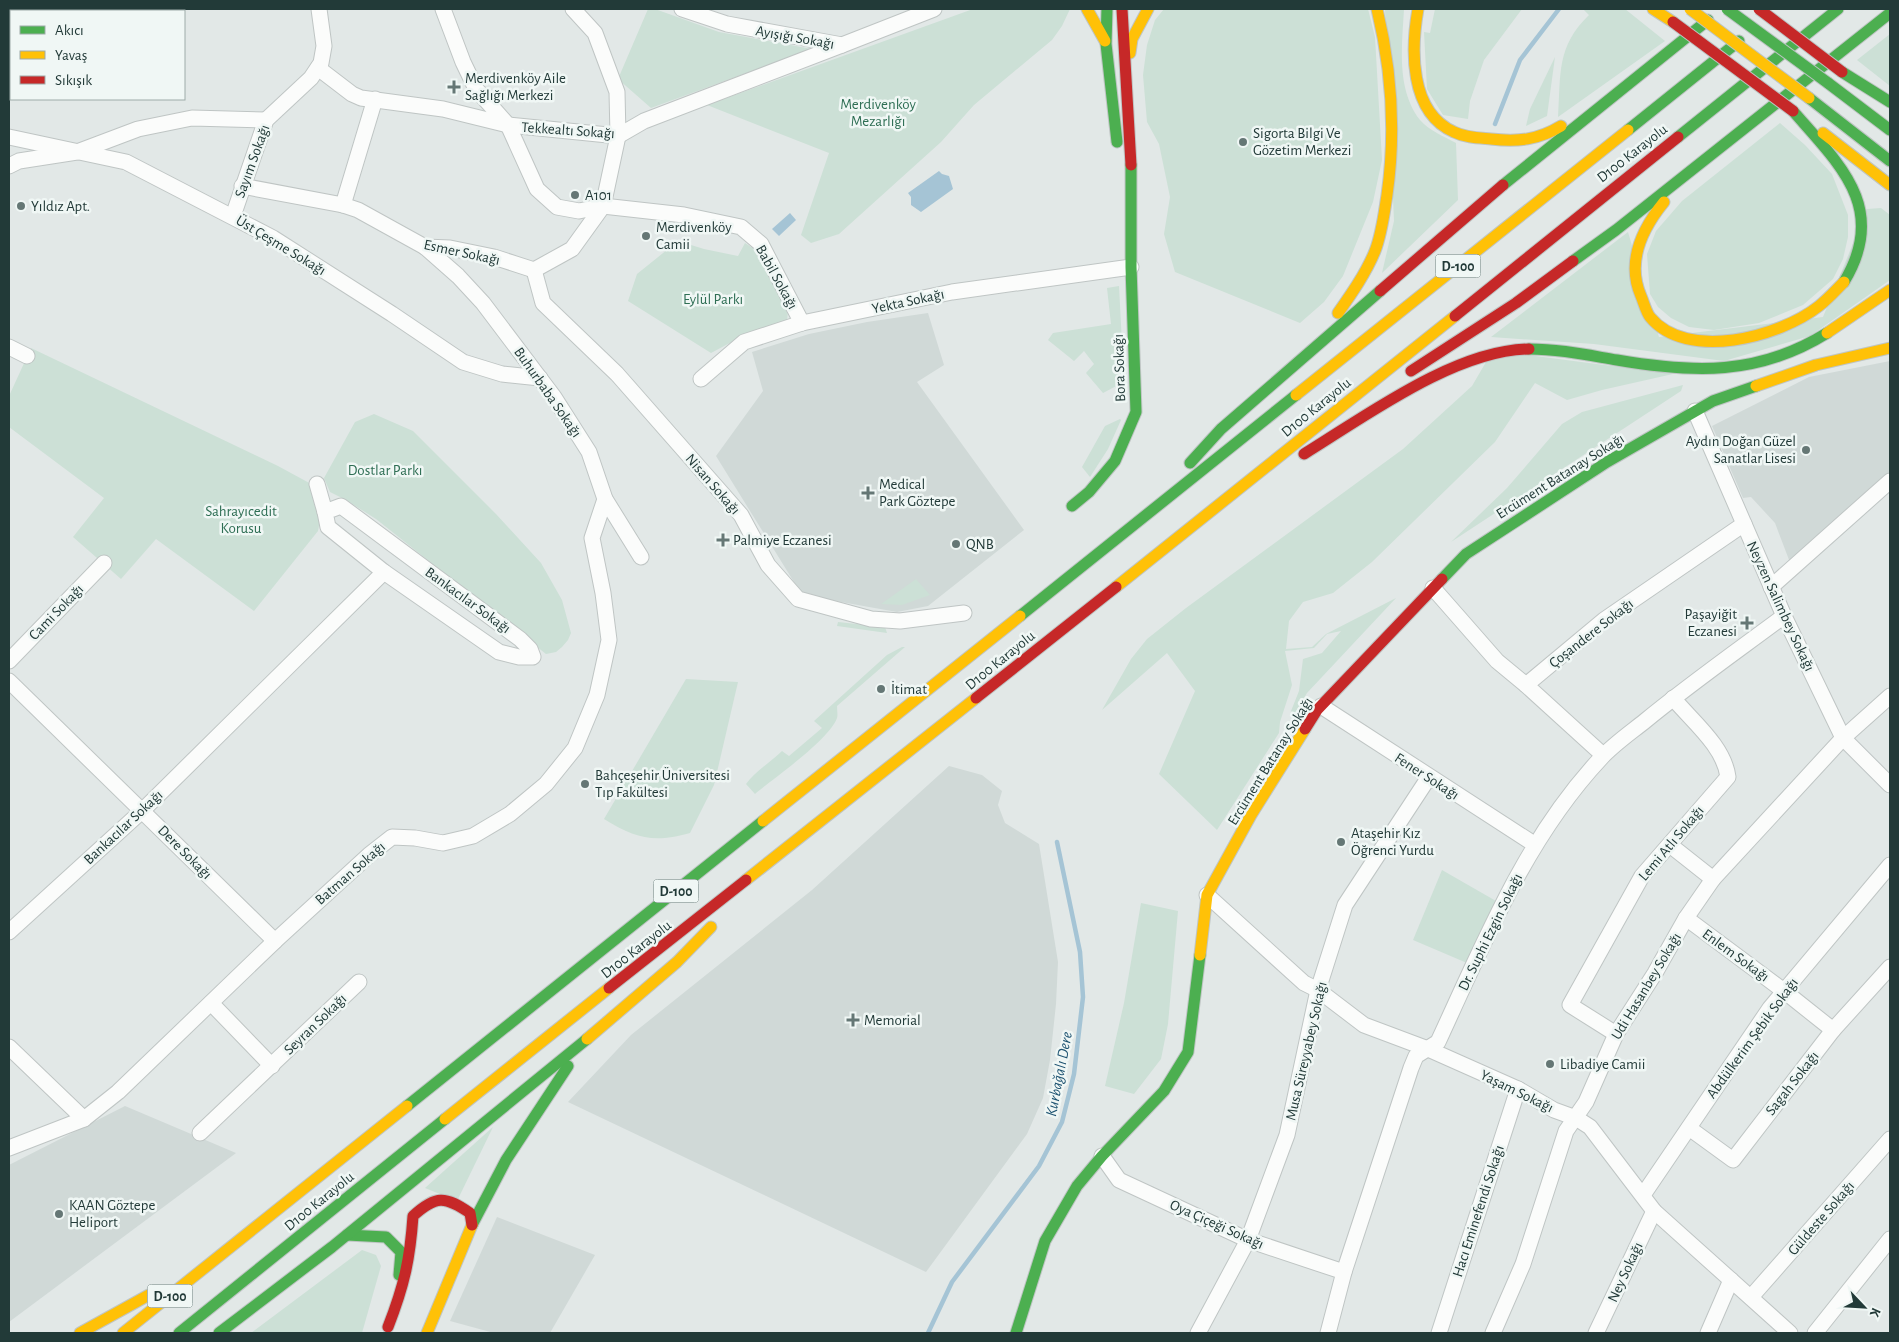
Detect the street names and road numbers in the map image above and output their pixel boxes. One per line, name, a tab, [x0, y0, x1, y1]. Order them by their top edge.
street label: Ayışığı Sokağı	[754, 23, 835, 52]
street label: Tekkealtı Sokağı	[521, 120, 615, 141]
street label: D100 Karayolu	[1594, 121, 1670, 185]
street label: Sayım Sokağı	[232, 123, 273, 200]
street label: Üst Çeşme Sokağı	[233, 211, 329, 278]
street label: Esmer Sokağı	[422, 237, 501, 268]
street label: Babil Sokağı	[753, 243, 800, 312]
road number: D-100	[1436, 255, 1480, 278]
street label: Yekta Sokağı	[871, 287, 946, 316]
street label: Bora Sokağı	[1111, 334, 1128, 402]
street label: Buhurbaba Sokağı	[511, 344, 584, 440]
street label: D100 Karayolu	[1279, 375, 1354, 440]
street label: Ercüment Batanay Sokağı	[1494, 431, 1627, 522]
street label: Nisan Sokağı	[682, 451, 743, 518]
street label: Neyzen Salimbey Sokağı	[1744, 539, 1817, 673]
street label: Bankacılar Sokağı	[422, 564, 513, 636]
street label: Cami Sokağı	[26, 582, 87, 643]
street label: Çoşandere Sokağı	[1546, 596, 1636, 671]
street label: D100 Karayolu	[963, 628, 1038, 693]
street label: Ercüment Batanay Sokağı	[1225, 695, 1316, 828]
street label: Fener Sokağı	[1392, 750, 1462, 803]
street label: Bankacılar Sokağı	[81, 787, 166, 868]
street label: Lemi Atlı Sokağı	[1636, 803, 1707, 884]
street label: Dere Sokağı	[155, 823, 214, 882]
street label: Batman Sokağı	[312, 839, 388, 908]
street label: Dr. Suphi Ezgin Sokağı	[1456, 871, 1525, 993]
road number: D-100	[654, 879, 698, 902]
street label: D100 Karayolu	[598, 917, 674, 981]
street label: Enlem Sokağı	[1700, 926, 1772, 985]
street label: Udi Hasanbey Sokağı	[1609, 930, 1684, 1042]
street label: Abdülkerim Şebik Sokağı	[1704, 975, 1801, 1101]
street label: Musa Süreyyabey Sokağı	[1283, 980, 1330, 1122]
street label: Seyran Sokağı	[281, 991, 349, 1058]
street label: Sagah Sokağı	[1763, 1049, 1822, 1118]
street label: Yaşam Sokağı	[1478, 1067, 1556, 1116]
street label: Hacı Eminefendi Sokağı	[1450, 1143, 1507, 1279]
street label: D100 Karayolu	[282, 1169, 357, 1234]
street label: Güldeste Sokağı	[1785, 1178, 1857, 1258]
street label: Oya Çiçeği Sokağı	[1168, 1197, 1266, 1252]
street label: Ney Sokağı	[1605, 1240, 1646, 1305]
road number: D-100	[148, 1284, 192, 1308]

